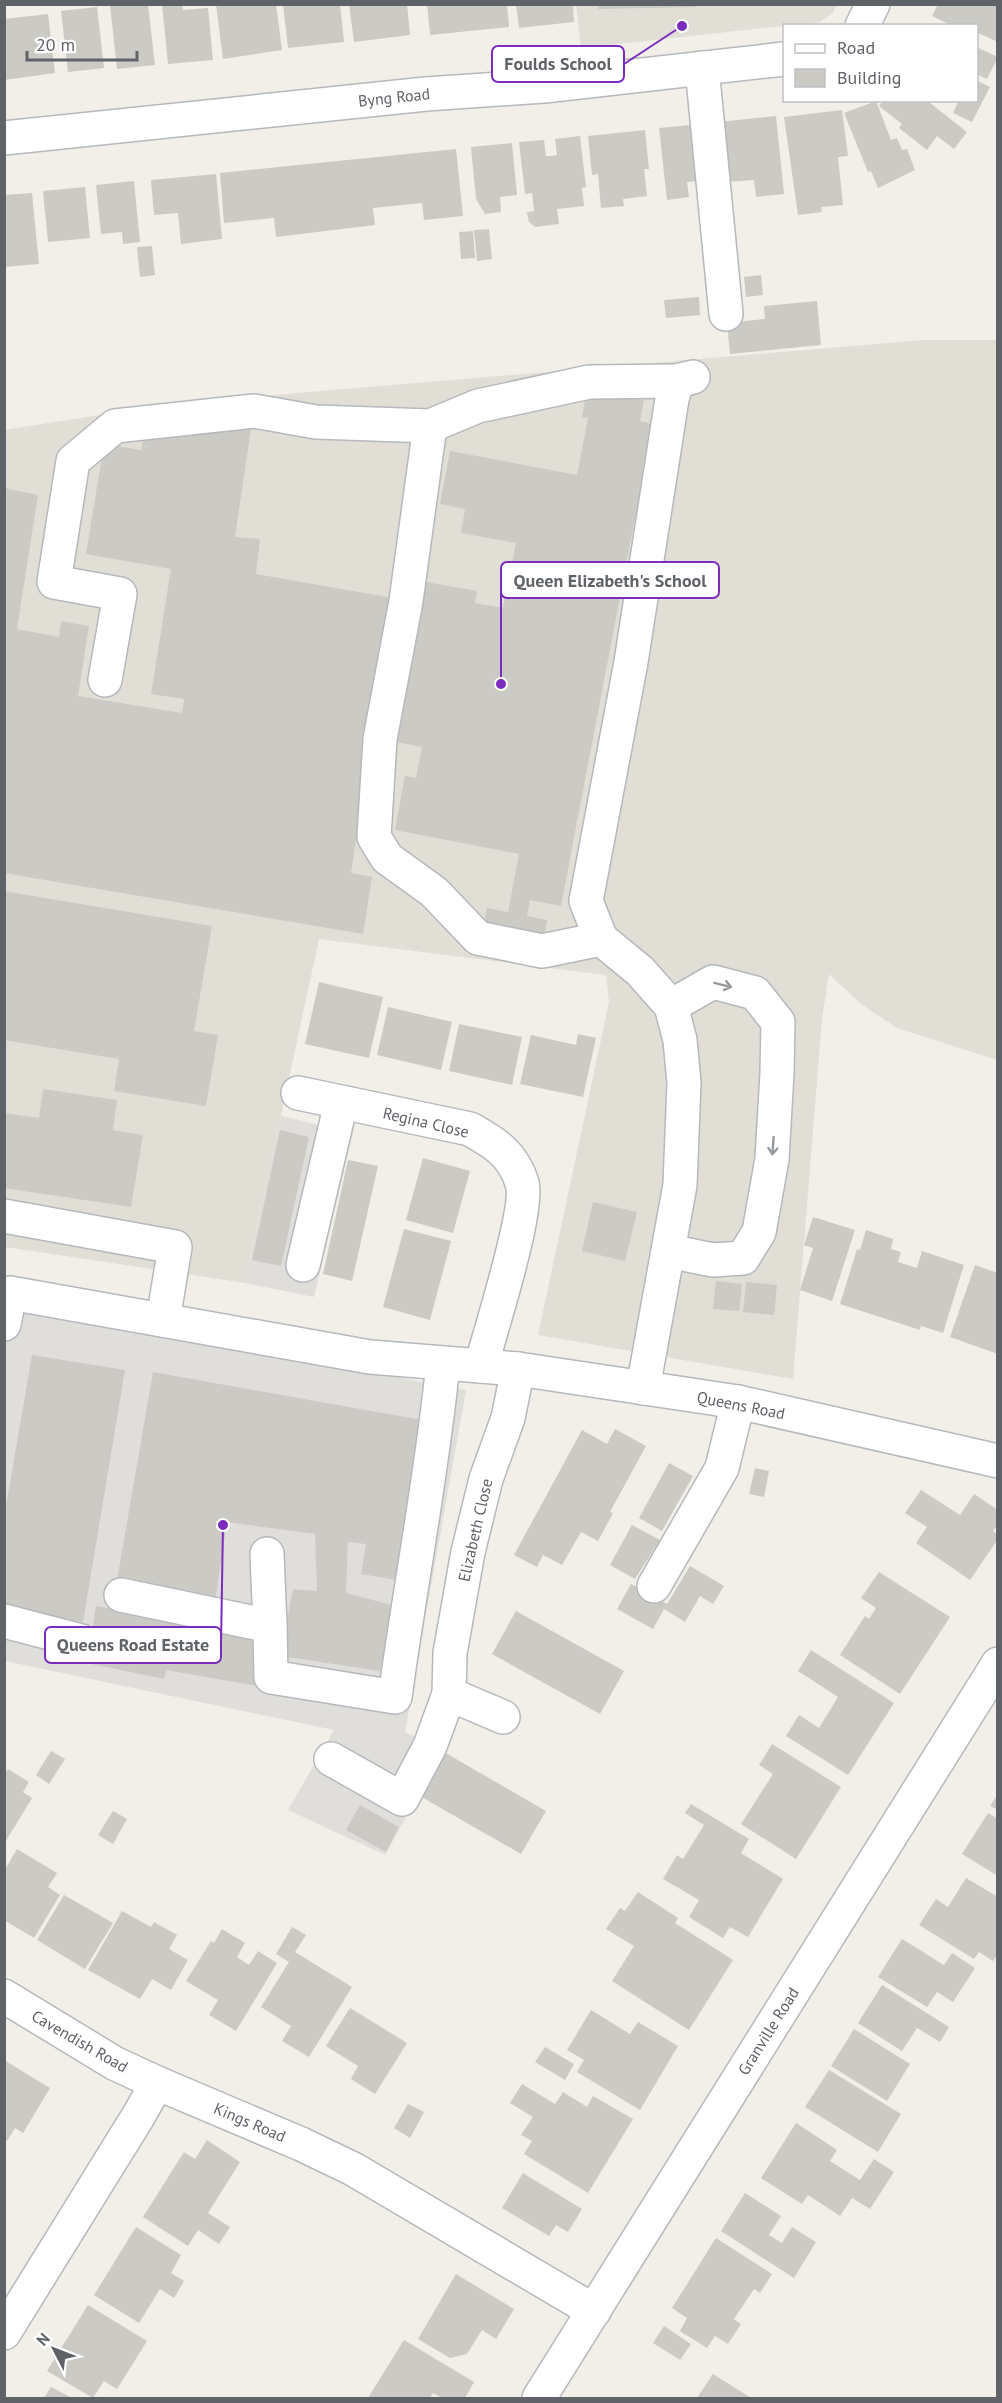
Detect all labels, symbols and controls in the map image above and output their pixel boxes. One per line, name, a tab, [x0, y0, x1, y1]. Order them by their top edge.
scale bar	[27, 24, 136, 62]
legend	[783, 24, 978, 102]
text: 20 m	[36, 33, 75, 56]
text: Road	[837, 36, 875, 59]
callout: Foulds School	[492, 46, 624, 82]
text: Foulds School	[504, 52, 612, 75]
text: Building	[837, 66, 901, 89]
street label: Byng Road	[357, 83, 431, 111]
callout: Queen Elizabeth's School	[501, 562, 719, 598]
text: Queen Elizabeth's School	[513, 569, 707, 592]
one-way arrow	[713, 979, 732, 991]
street label: Regina Close	[381, 1102, 471, 1142]
one-way arrow	[767, 1136, 778, 1156]
street label: Queens Road	[695, 1387, 787, 1423]
street label: Elizabeth Close	[453, 1477, 497, 1583]
callout: Queens Road Estate	[45, 1627, 221, 1663]
text: Queens Road Estate	[57, 1633, 209, 1656]
street label: Granville Road	[733, 1983, 803, 2079]
street label: Cavendish Road	[28, 2005, 132, 2077]
street label: Kings Road	[211, 2098, 289, 2146]
north arrow	[24, 2319, 84, 2379]
text: N	[32, 2328, 54, 2350]

